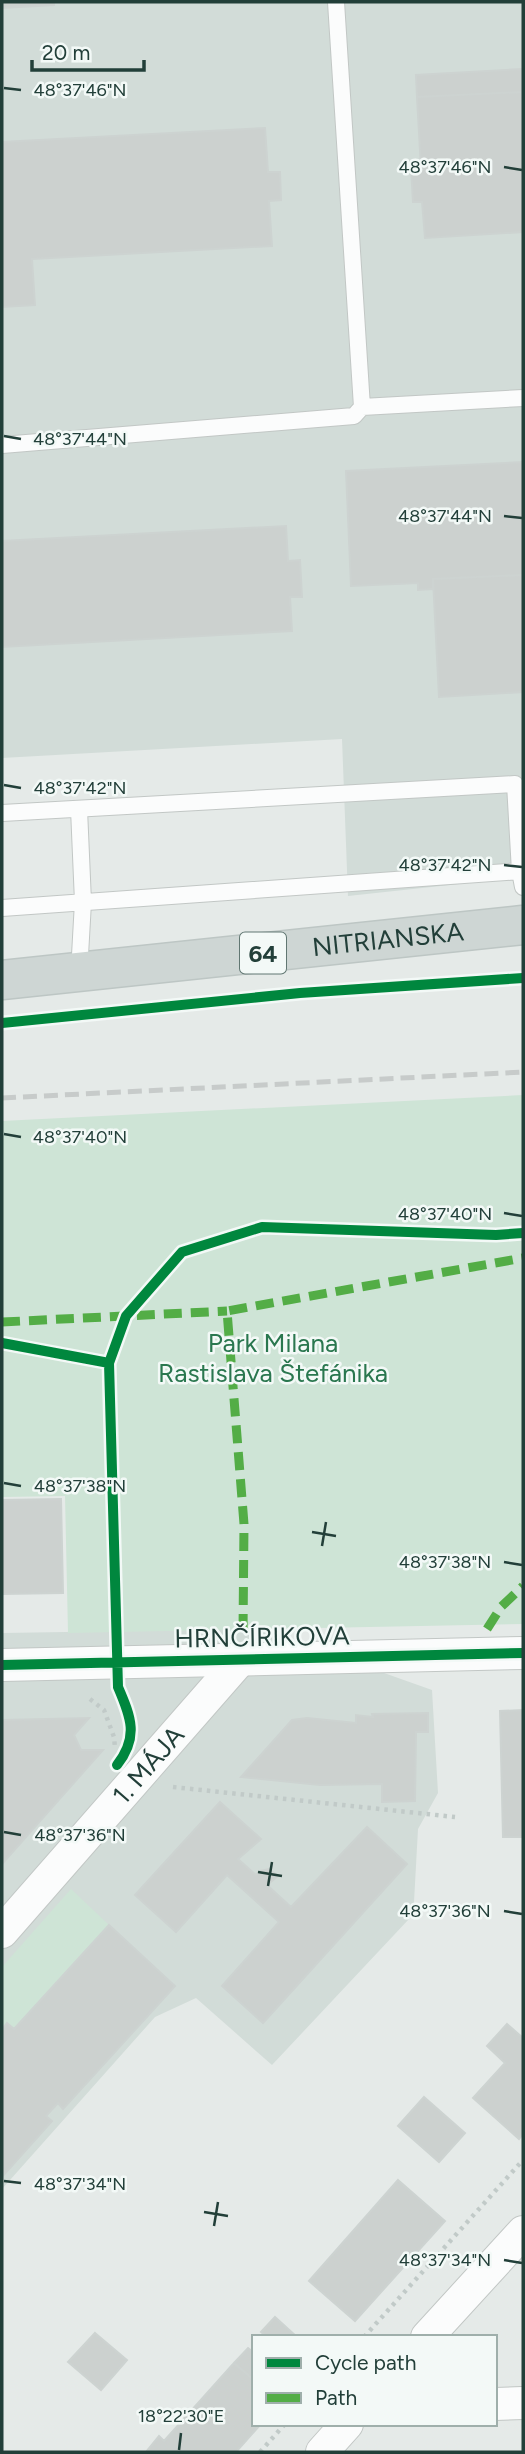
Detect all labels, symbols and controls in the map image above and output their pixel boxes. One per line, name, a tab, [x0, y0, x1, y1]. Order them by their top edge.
scale bar	[32, 28, 144, 72]
text: 20 m	[42, 40, 90, 65]
text: 48°37'46"N	[34, 79, 127, 101]
text: 48°37'46"N	[399, 156, 492, 178]
text: 48°37'44"N	[33, 428, 127, 450]
text: 48°37'44"N	[398, 505, 492, 527]
text: 48°37'42"N	[34, 777, 126, 799]
text: 48°37'42"N	[399, 854, 491, 876]
street label: NITRIANSKA	[311, 915, 466, 963]
road number: 64	[240, 932, 286, 973]
text: 48°37'40"N	[33, 1126, 127, 1148]
text: 48°37'40"N	[398, 1203, 492, 1225]
park label: Park Milana Rastislava Štefánika	[158, 1327, 388, 1389]
text: 48°37'38"N	[34, 1475, 126, 1497]
text: 48°37'38"N	[399, 1551, 491, 1573]
street label: HRNČÍRIKOVA	[174, 1619, 350, 1655]
street label: 1. MÁJA	[105, 1719, 191, 1811]
text: 48°37'36"N	[34, 1824, 126, 1846]
text: 48°37'36"N	[399, 1900, 491, 1922]
text: 48°37'34"N	[34, 2173, 126, 2195]
text: 48°37'34"N	[399, 2249, 491, 2271]
legend	[252, 2335, 497, 2426]
text: Cycle path	[315, 2350, 416, 2375]
text: Path	[315, 2385, 357, 2410]
text: 18°22'30"E	[138, 2405, 224, 2427]

